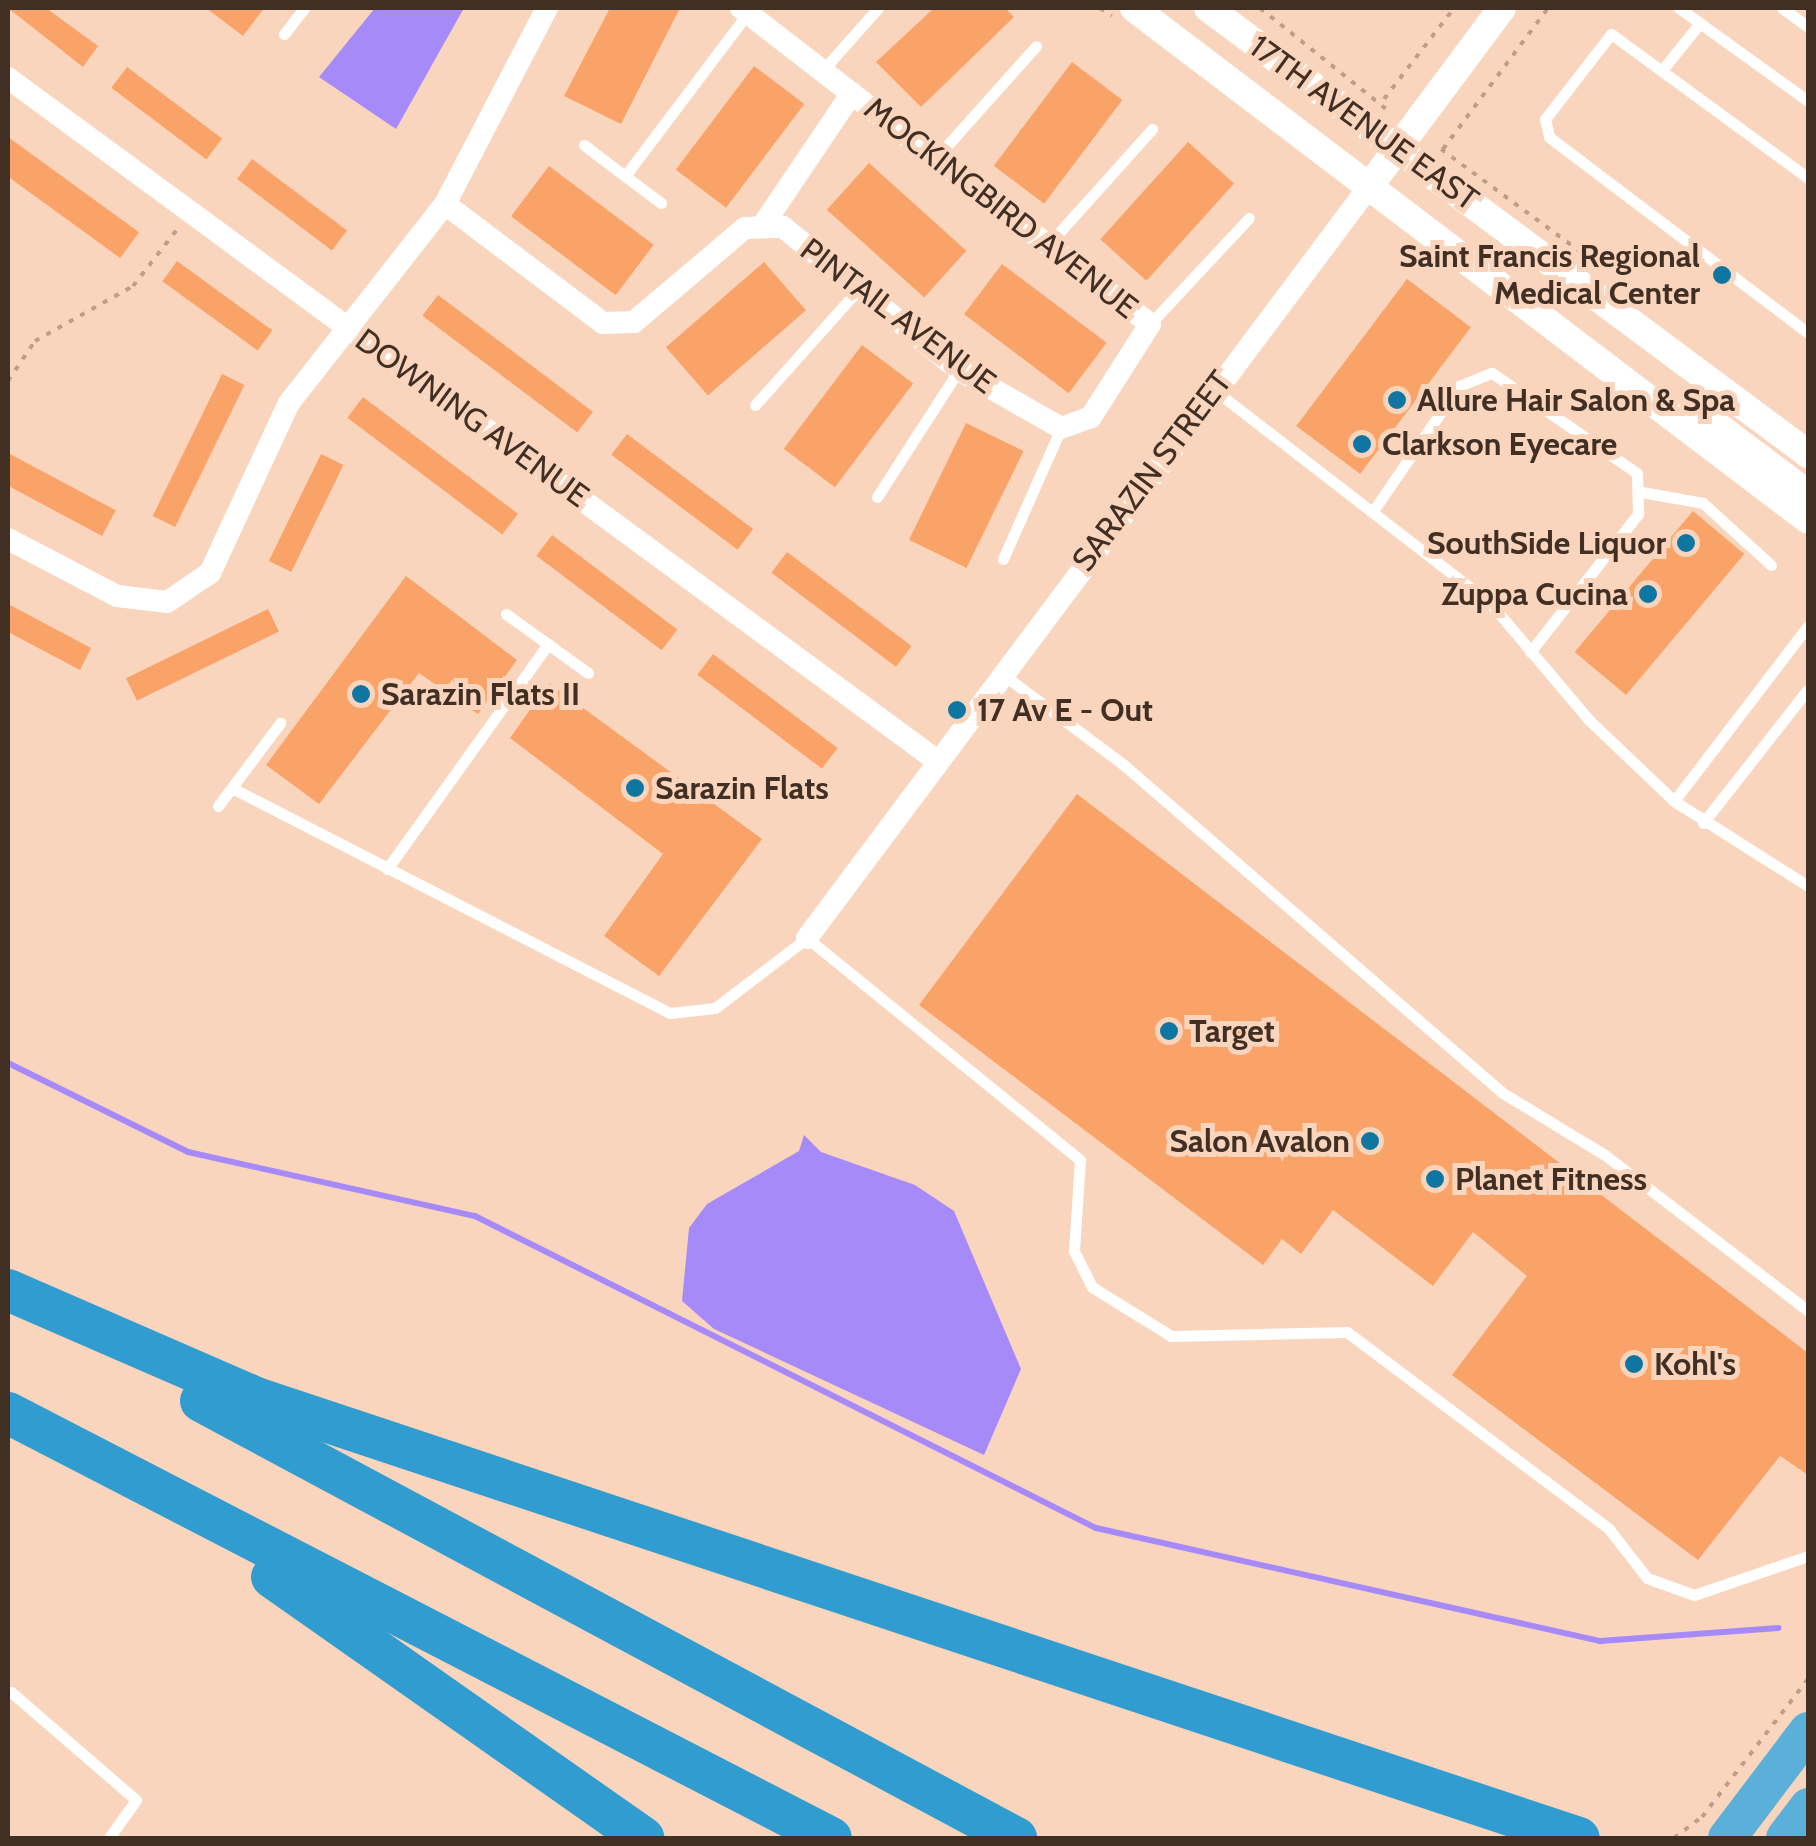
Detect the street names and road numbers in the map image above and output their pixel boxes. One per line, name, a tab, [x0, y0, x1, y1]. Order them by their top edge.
street label: 17TH AVENUE EAST	[1242, 27, 1486, 219]
street label: MOCKINGBIRD AVENUE	[857, 89, 1145, 327]
street label: PINTAIL AVENUE	[793, 230, 1003, 402]
street label: DOWNING AVENUE	[348, 321, 596, 515]
street label: SARAZIN STREET	[1064, 363, 1240, 579]

